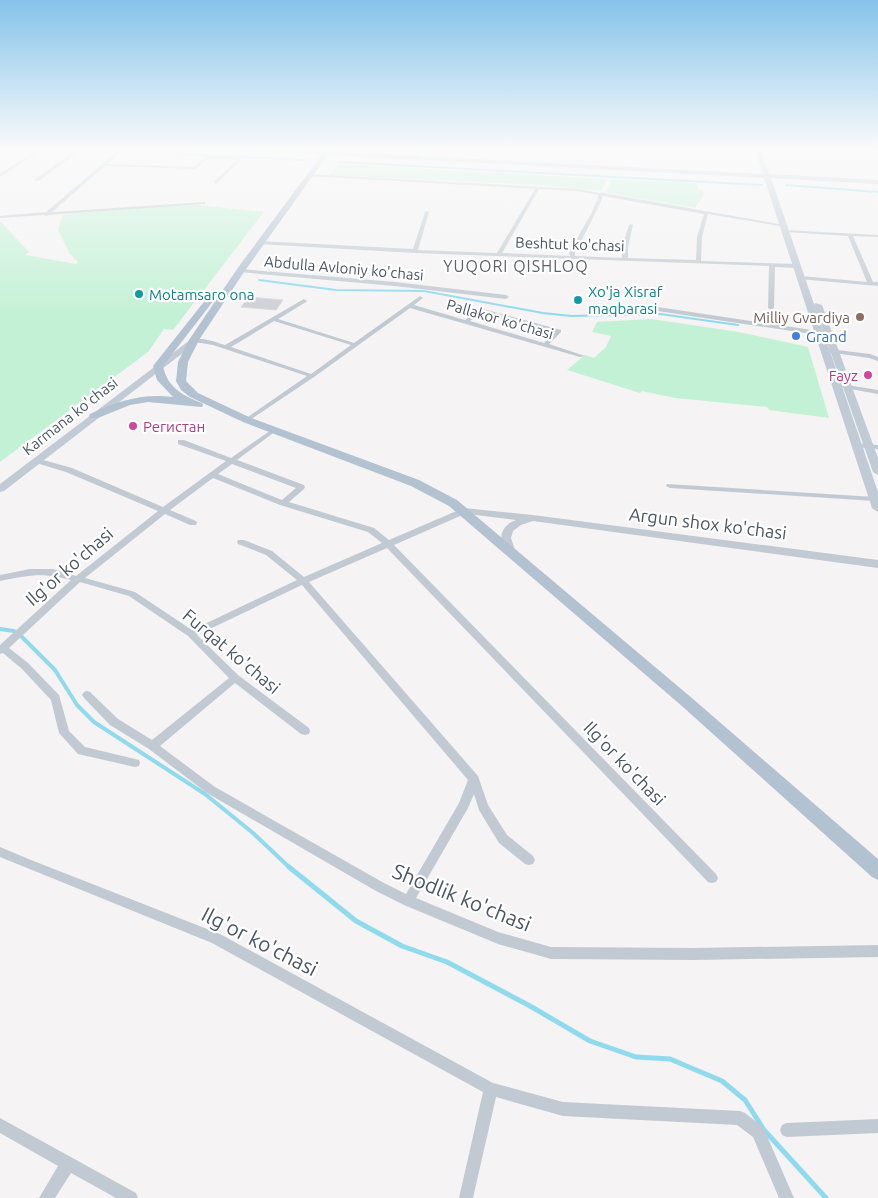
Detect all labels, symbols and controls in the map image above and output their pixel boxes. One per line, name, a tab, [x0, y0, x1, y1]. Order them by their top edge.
street label: Beshtut ko'chasi	[515, 234, 625, 254]
street label: Abdulla Avloniy ko'chasi	[264, 253, 424, 283]
district label: YUQORI QISHLOQ	[443, 257, 589, 275]
place label: Xo'ja Xisraf maqbarasi	[588, 283, 663, 317]
place label: Motamsaro ona	[149, 286, 254, 303]
marker: Motamsaro ona	[133, 288, 145, 300]
marker: Xo'ja Xisraf maqbarasi	[572, 294, 584, 306]
street label: Pallakor ko'chasi	[445, 296, 555, 342]
place label: Milliy Gvardiya	[753, 309, 850, 326]
marker: Milliy Gvardiya	[854, 311, 866, 323]
place label: Grand	[806, 328, 847, 345]
marker: Grand	[790, 330, 802, 342]
place label: Fayz	[829, 367, 858, 384]
marker: Fayz	[862, 369, 874, 381]
street label: Karmana ko'chasi	[19, 374, 121, 458]
place label: Регистан	[143, 418, 205, 435]
marker: Регистан	[127, 420, 139, 432]
street label: Argun shox ko'chasi	[628, 503, 788, 543]
street label: Ilg'or ko'chasi	[21, 523, 117, 609]
street label: Furqat ko'chasi	[179, 605, 285, 697]
street label: Ilg'or ko'chasi	[580, 717, 670, 809]
street label: Shodlik ko'chasi	[389, 858, 535, 936]
street label: Ilg'or ko'chasi	[198, 901, 322, 981]

